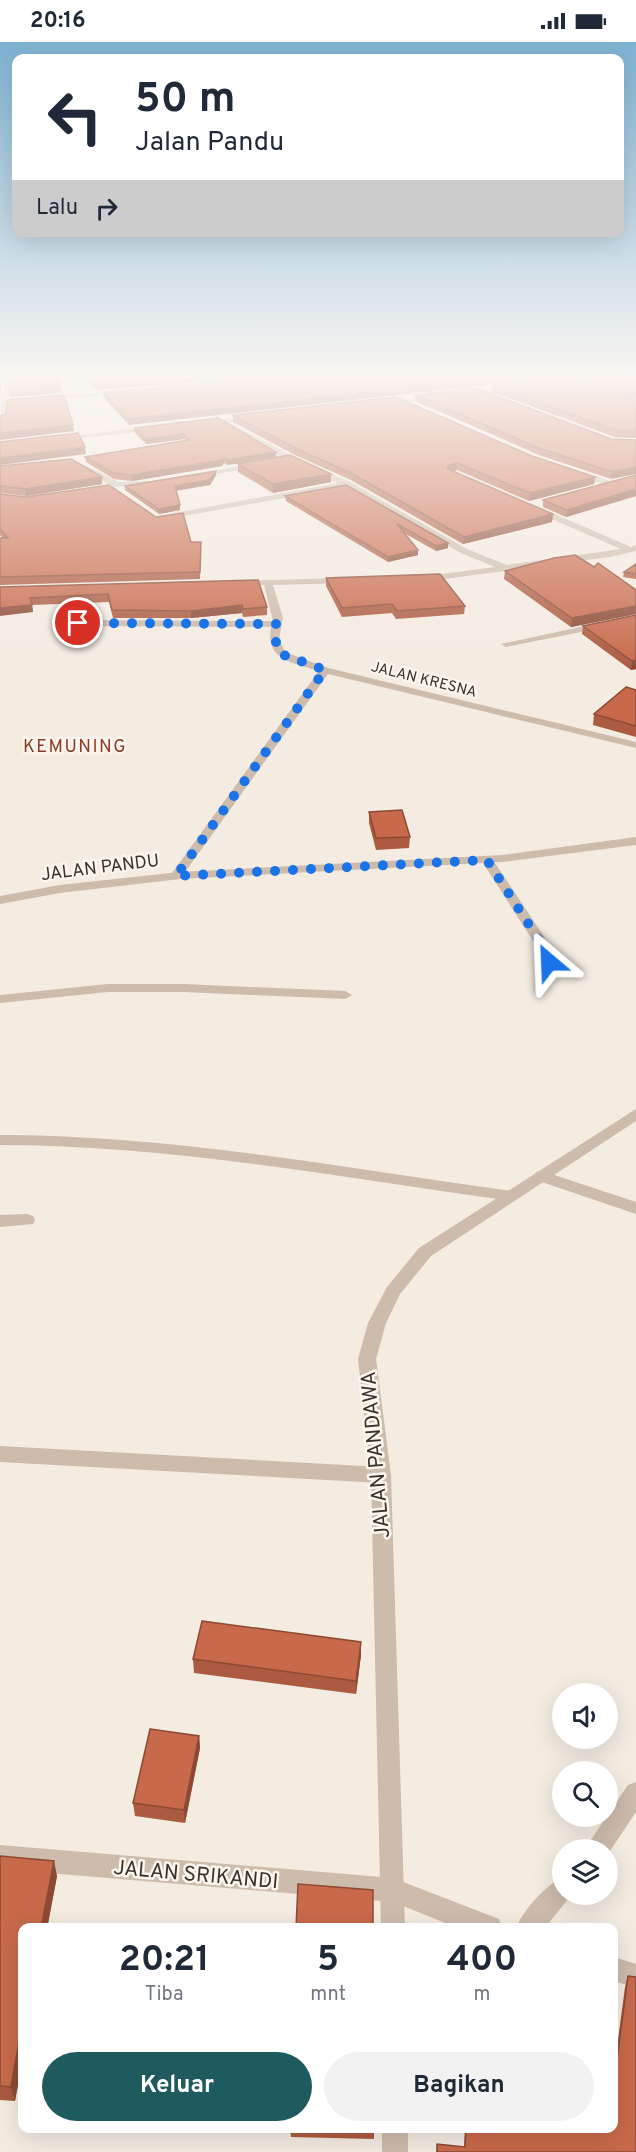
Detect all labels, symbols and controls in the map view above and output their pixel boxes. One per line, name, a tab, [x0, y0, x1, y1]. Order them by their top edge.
text: 20:16	[30, 8, 86, 35]
text: 50 m	[135, 74, 236, 127]
icon: left	[36, 78, 114, 156]
text: Jalan Pandu	[135, 126, 284, 160]
icon: right	[90, 192, 123, 225]
text: Lalu	[36, 195, 78, 222]
pin	[52, 597, 103, 648]
icon: arrive	[61, 606, 94, 639]
street label: JALAN KRESNA	[369, 658, 479, 703]
district label: KEMUNING	[23, 736, 127, 759]
street label: JALAN PANDU	[40, 850, 161, 887]
position arrow	[517, 930, 581, 994]
street label: JALAN PANDAWA	[356, 1370, 397, 1540]
map controls	[552, 1683, 618, 1905]
button: sound	[552, 1683, 618, 1749]
button: search	[552, 1761, 618, 1827]
button: layers	[552, 1839, 618, 1905]
street label: JALAN SRIKANDI	[112, 1855, 279, 1896]
text: 20:21	[119, 1938, 210, 1984]
text: 5	[317, 1938, 339, 1984]
text: 400	[447, 1938, 517, 1984]
text: Tiba	[145, 1982, 184, 2008]
text: mnt	[310, 1982, 346, 2008]
text: m	[473, 1982, 490, 2008]
button: Keluar	[42, 2052, 312, 2121]
button: Bagikan	[324, 2052, 594, 2121]

